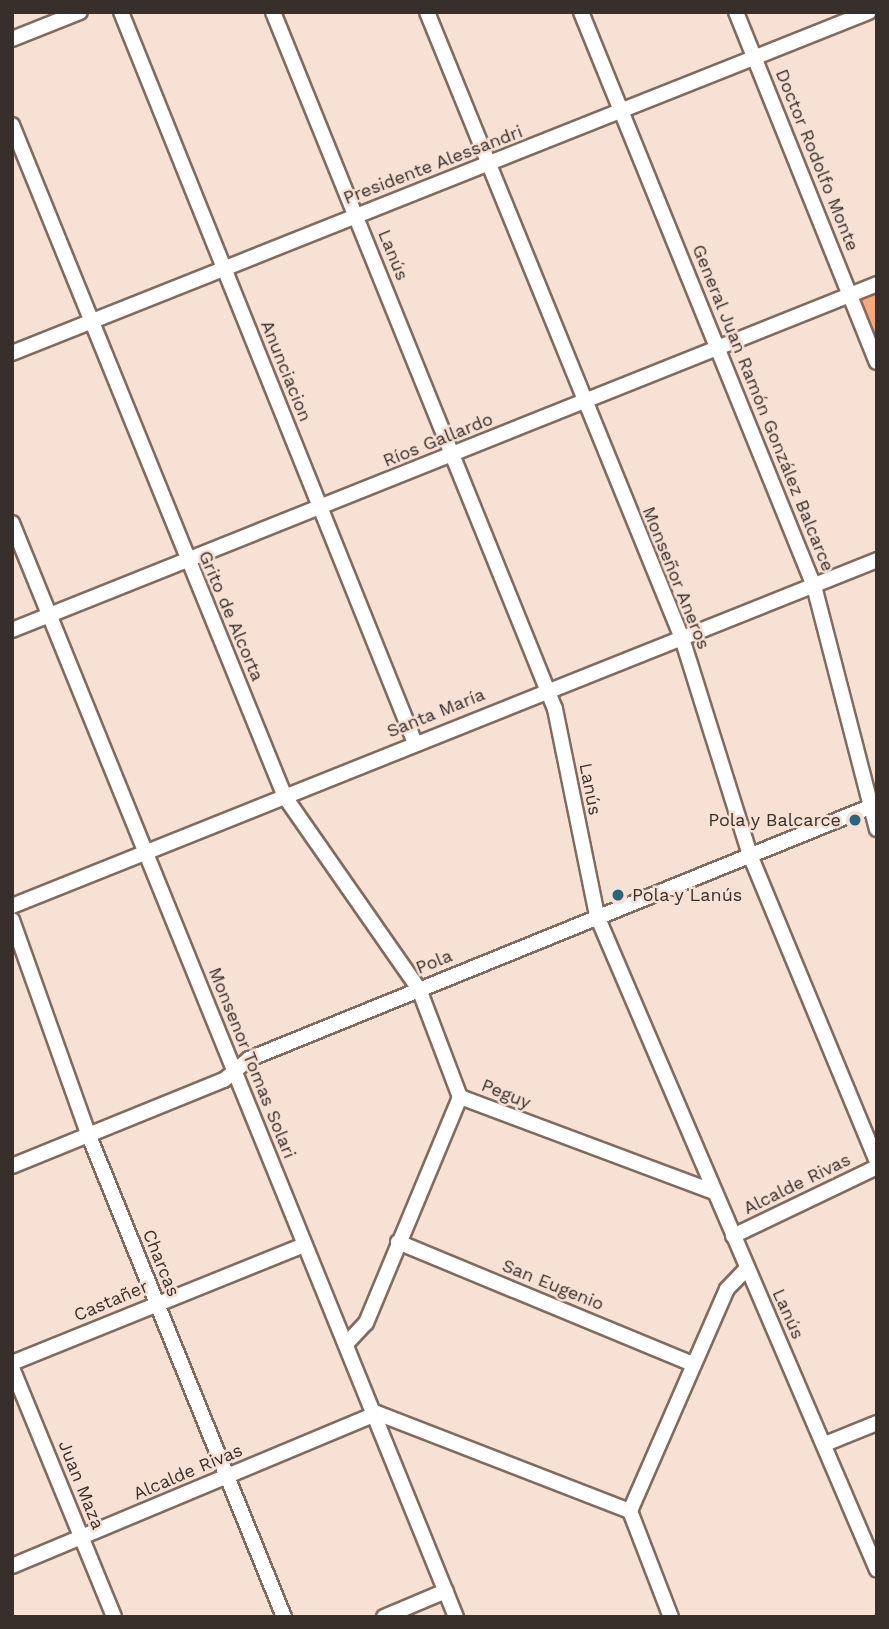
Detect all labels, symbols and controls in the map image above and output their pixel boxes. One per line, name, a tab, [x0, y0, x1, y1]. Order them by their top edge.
street label: Doctor Rodolfo Monte	[771, 66, 863, 254]
street label: Presidente Alessandri	[340, 121, 526, 209]
street label: Lanús	[373, 227, 413, 283]
street label: General Juan Ramón González Balcarce	[687, 241, 839, 575]
street label: Anunciacion	[256, 317, 316, 425]
street label: Ríos Gallardo	[380, 408, 496, 472]
street label: Monseñor Aneros	[637, 503, 715, 653]
street label: Grito de Alcorta	[194, 547, 268, 685]
street label: Santa María	[384, 683, 488, 743]
street label: Lanús	[574, 761, 606, 817]
place label: Pola y Balcarce	[707, 809, 841, 831]
marker: Pola y Balcarce	[847, 812, 863, 828]
place label: Pola y Lanús	[632, 884, 744, 906]
marker: Pola y Lanús	[610, 887, 626, 903]
street label: Pola	[413, 945, 455, 979]
street label: Monsenor Tomas Solari	[204, 964, 300, 1162]
street label: Peguy	[478, 1074, 534, 1114]
street label: Alcalde Rivas	[740, 1149, 854, 1219]
street label: Charcas	[138, 1226, 184, 1300]
street label: San Eugenio	[499, 1255, 607, 1315]
street label: Castañer	[71, 1276, 151, 1326]
street label: Lanús	[767, 1286, 809, 1342]
street label: Juan Maza	[53, 1437, 109, 1533]
street label: Alcalde Rivas	[130, 1439, 246, 1505]

